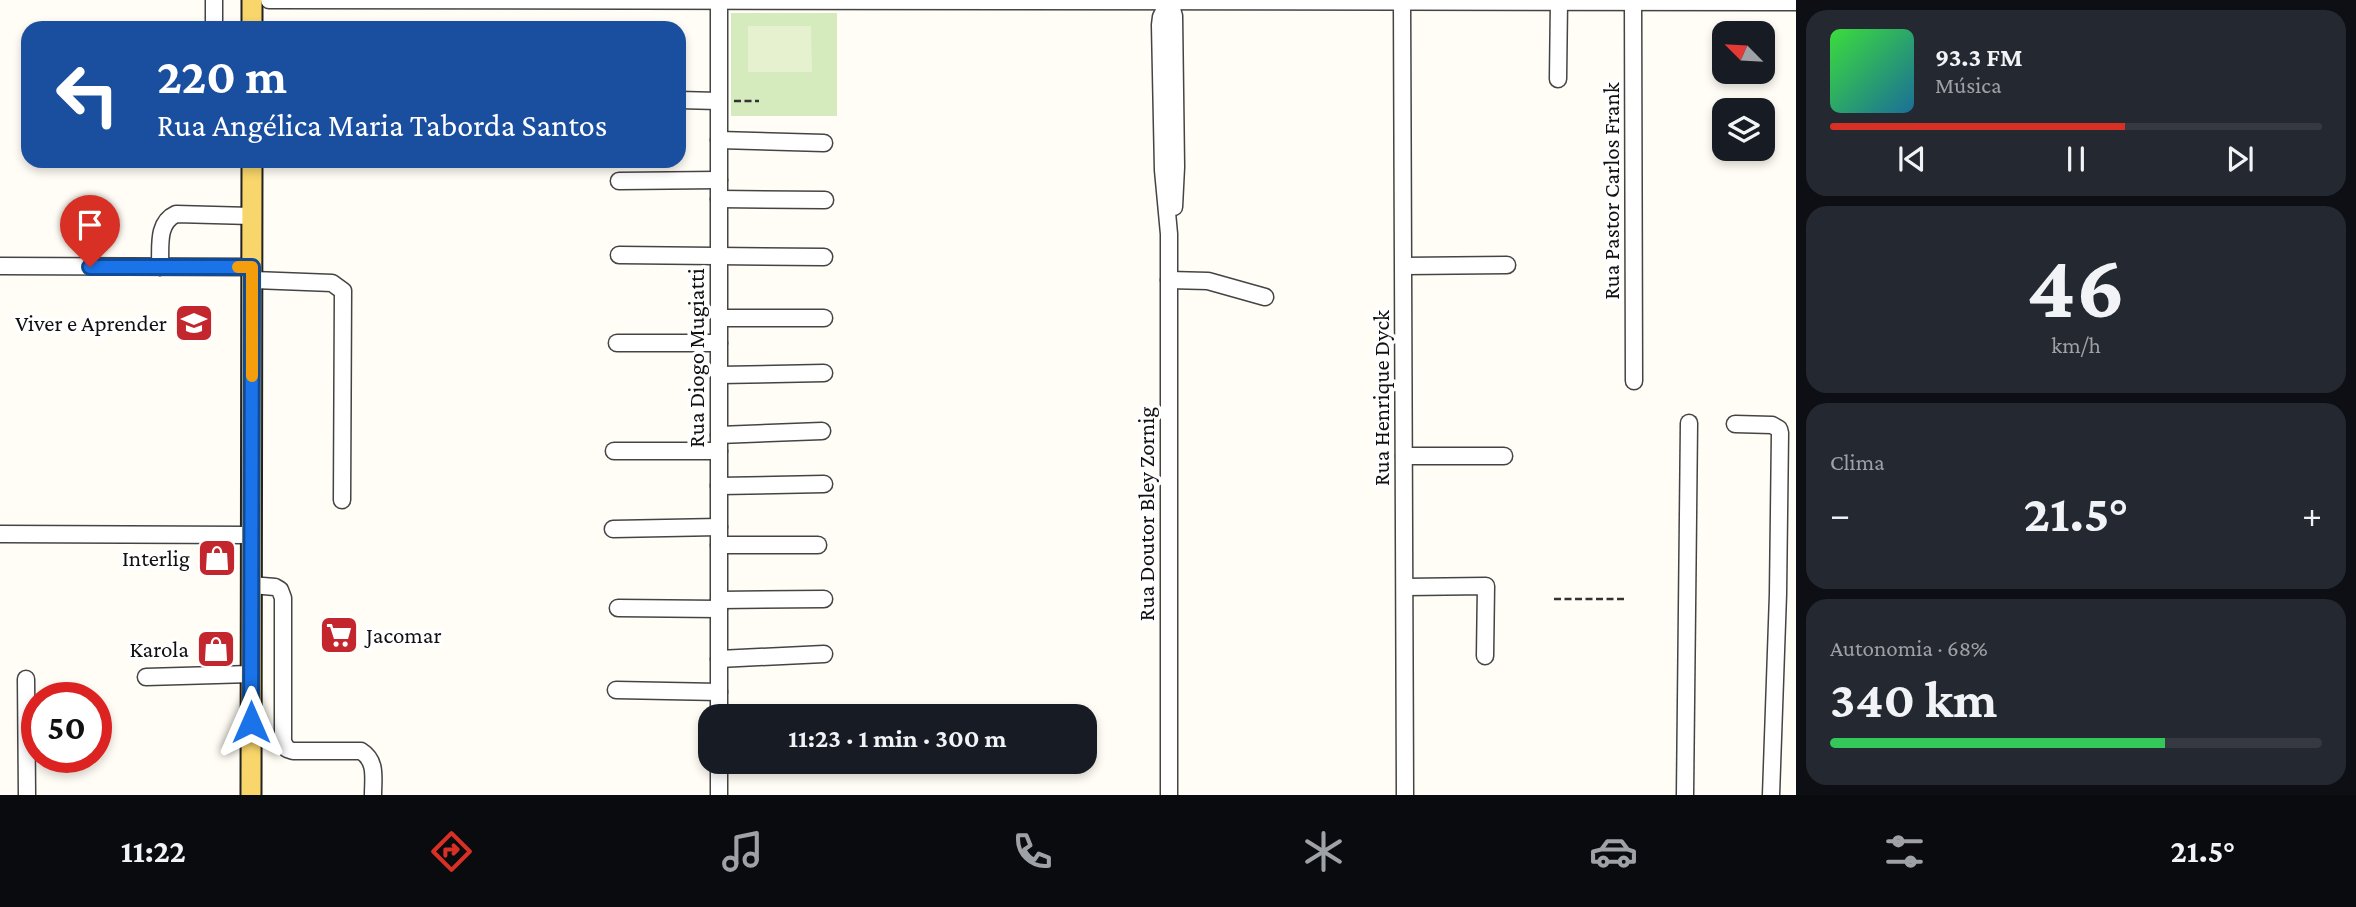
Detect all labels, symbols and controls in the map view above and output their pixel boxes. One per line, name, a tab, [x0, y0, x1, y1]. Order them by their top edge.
north arrow	[1712, 21, 1774, 84]
map controls	[1712, 21, 1775, 161]
text: 93.3 FM	[1935, 43, 2023, 72]
icon: left	[42, 49, 133, 140]
text: 220 m	[157, 49, 287, 104]
text: Música	[1935, 72, 2002, 98]
street label: Rua Pastor Carlos Frank	[1598, 82, 1624, 300]
button: layers	[1712, 98, 1775, 161]
text: Rua Angélica Maria Taborda Santos	[157, 107, 607, 143]
icon: previous	[1893, 140, 1931, 178]
icon: pause	[2057, 140, 2095, 178]
icon: next	[2221, 140, 2259, 178]
pin	[60, 195, 120, 267]
icon: arrive	[71, 206, 109, 244]
text: 46	[2027, 235, 2125, 337]
street label: Rua Diogo Mugiatti	[683, 268, 709, 448]
school or university icon: Viver e Aprender	[173, 302, 215, 344]
place label: Viver e Aprender	[15, 310, 167, 336]
street label: Rua Henrique Dyck	[1368, 310, 1394, 486]
text: km/h	[2051, 332, 2101, 358]
street label: Rua Doutor Bley Zornig	[1133, 407, 1159, 621]
text: Clima	[1830, 449, 1885, 475]
text: 21.5°	[2024, 484, 2129, 542]
text: −	[1830, 493, 1850, 535]
text: +	[2302, 493, 2322, 535]
shop icon: Interlig	[196, 537, 238, 579]
place label: Interlig	[122, 545, 190, 571]
supermarket icon: Jacomar	[318, 614, 360, 656]
place label: Jacomar	[364, 622, 442, 648]
shop icon: Karola	[195, 628, 237, 670]
text: Autonomia · 68%	[1830, 635, 1988, 661]
place label: Karola	[130, 636, 189, 662]
text: 340 km	[1830, 670, 1997, 728]
speed limit sign: 50	[21, 682, 112, 773]
position arrow	[214, 685, 288, 759]
text: 11:23 · 1 min · 300 m	[788, 724, 1007, 753]
icon: directions	[427, 827, 476, 876]
icon: music	[718, 827, 767, 876]
icon: phone	[1008, 827, 1057, 876]
icon: climate	[1299, 827, 1348, 876]
icon: car	[1589, 827, 1638, 876]
icon: filters	[1880, 827, 1929, 876]
text: 11:22	[121, 833, 186, 869]
text: 21.5°	[2171, 833, 2235, 869]

